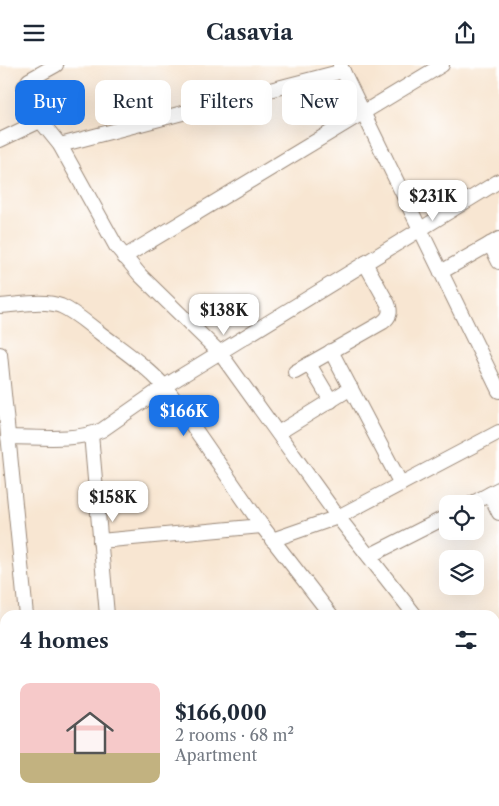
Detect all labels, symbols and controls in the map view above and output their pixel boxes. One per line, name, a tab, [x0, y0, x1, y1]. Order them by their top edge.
icon: menu	[20, 19, 48, 47]
text: Casavia	[206, 19, 293, 46]
icon: share	[451, 19, 479, 47]
chip: Buy	[15, 80, 85, 125]
chip: Rent	[95, 80, 171, 125]
chip: Filters	[181, 80, 272, 125]
chip: New	[282, 80, 357, 125]
pin: $231K	[398, 179, 468, 222]
text: $231K	[409, 186, 457, 206]
pin: $138K	[189, 293, 259, 336]
text: $138K	[200, 300, 248, 320]
pin: $166K	[149, 395, 219, 437]
text: $166K	[160, 401, 208, 421]
pin: $158K	[78, 481, 148, 523]
text: $158K	[89, 487, 137, 507]
map controls	[439, 495, 484, 595]
button: locate	[439, 495, 484, 540]
button: layers	[439, 550, 484, 595]
icon: filters	[452, 626, 480, 654]
text: 4 homes	[20, 628, 109, 653]
text: $166,000	[175, 700, 267, 725]
icon: home	[60, 703, 120, 763]
text: 2 rooms · 68 m²	[175, 725, 294, 745]
text: Apartment	[175, 745, 257, 765]

